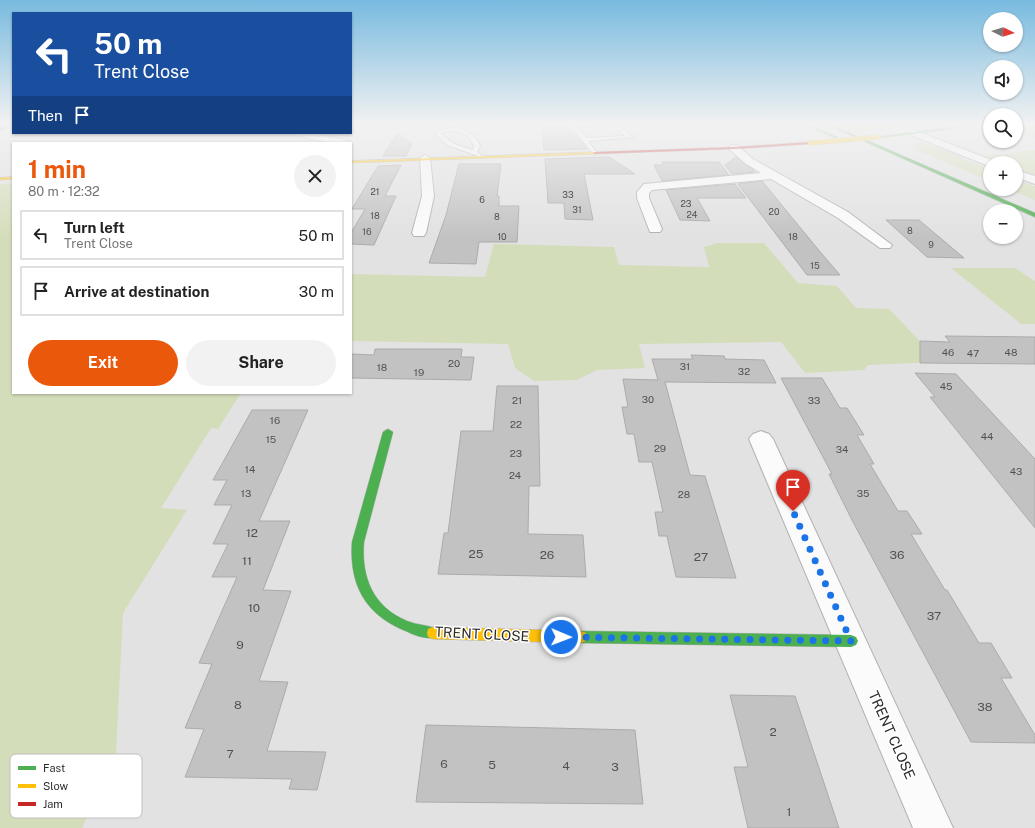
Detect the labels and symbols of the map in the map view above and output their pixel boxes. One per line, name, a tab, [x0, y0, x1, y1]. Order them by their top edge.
north arrow	[983, 12, 1023, 52]
house number: 21	[370, 186, 380, 197]
house number: 33	[562, 189, 574, 200]
house number: 6	[479, 194, 485, 205]
house number: 23	[680, 198, 692, 209]
house number: 31	[572, 204, 582, 215]
house number: 20	[769, 206, 780, 217]
house number: 24	[686, 209, 698, 220]
house number: 18	[370, 210, 380, 221]
house number: 8	[494, 211, 500, 222]
house number: 8	[907, 225, 913, 236]
house number: 16	[362, 226, 372, 237]
house number: 10	[497, 231, 507, 242]
house number: 18	[788, 231, 798, 242]
house number: 9	[928, 239, 934, 250]
house number: 15	[810, 260, 820, 271]
house number: 46	[942, 346, 954, 358]
house number: 48	[1005, 346, 1017, 358]
house number: 47	[967, 347, 979, 359]
house number: 20	[448, 357, 460, 369]
house number: 31	[680, 360, 690, 372]
house number: 18	[377, 361, 387, 373]
house number: 32	[738, 365, 750, 377]
house number: 19	[414, 366, 424, 378]
house number: 45	[940, 380, 952, 392]
house number: 30	[642, 393, 654, 405]
house number: 21	[512, 394, 522, 406]
house number: 33	[808, 394, 820, 406]
house number: 16	[270, 414, 280, 426]
house number: 22	[510, 418, 522, 430]
house number: 44	[981, 430, 993, 442]
house number: 15	[266, 433, 276, 445]
house number: 29	[654, 442, 666, 454]
house number: 34	[836, 443, 848, 455]
house number: 23	[510, 447, 522, 459]
house number: 14	[245, 463, 255, 475]
house number: 43	[1010, 465, 1022, 477]
house number: 24	[509, 469, 521, 481]
pin	[776, 470, 810, 511]
house number: 13	[241, 487, 251, 499]
house number: 35	[857, 487, 869, 499]
house number: 28	[678, 488, 690, 500]
house number: 12	[246, 526, 258, 540]
house number: 25	[469, 547, 484, 561]
house number: 26	[540, 548, 554, 562]
house number: 36	[890, 548, 904, 562]
house number: 27	[694, 550, 708, 564]
house number: 11	[242, 554, 252, 568]
house number: 10	[248, 601, 260, 615]
house number: 37	[927, 609, 941, 623]
position arrow	[540, 616, 582, 658]
street label: TRENT CLOSE	[434, 624, 530, 644]
house number: 9	[236, 638, 244, 652]
street label: TRENT CLOSE	[865, 689, 919, 781]
house number: 8	[234, 698, 242, 712]
house number: 38	[977, 700, 993, 714]
house number: 2	[769, 725, 777, 739]
house number: 7	[226, 747, 234, 761]
legend	[10, 754, 142, 818]
house number: 6	[440, 757, 448, 771]
house number: 5	[488, 758, 496, 772]
house number: 4	[562, 759, 570, 773]
house number: 3	[611, 760, 619, 774]
text: Fast	[43, 762, 65, 774]
text: Slow	[43, 780, 69, 792]
text: Jam	[43, 798, 63, 810]
house number: 1	[787, 805, 791, 819]

